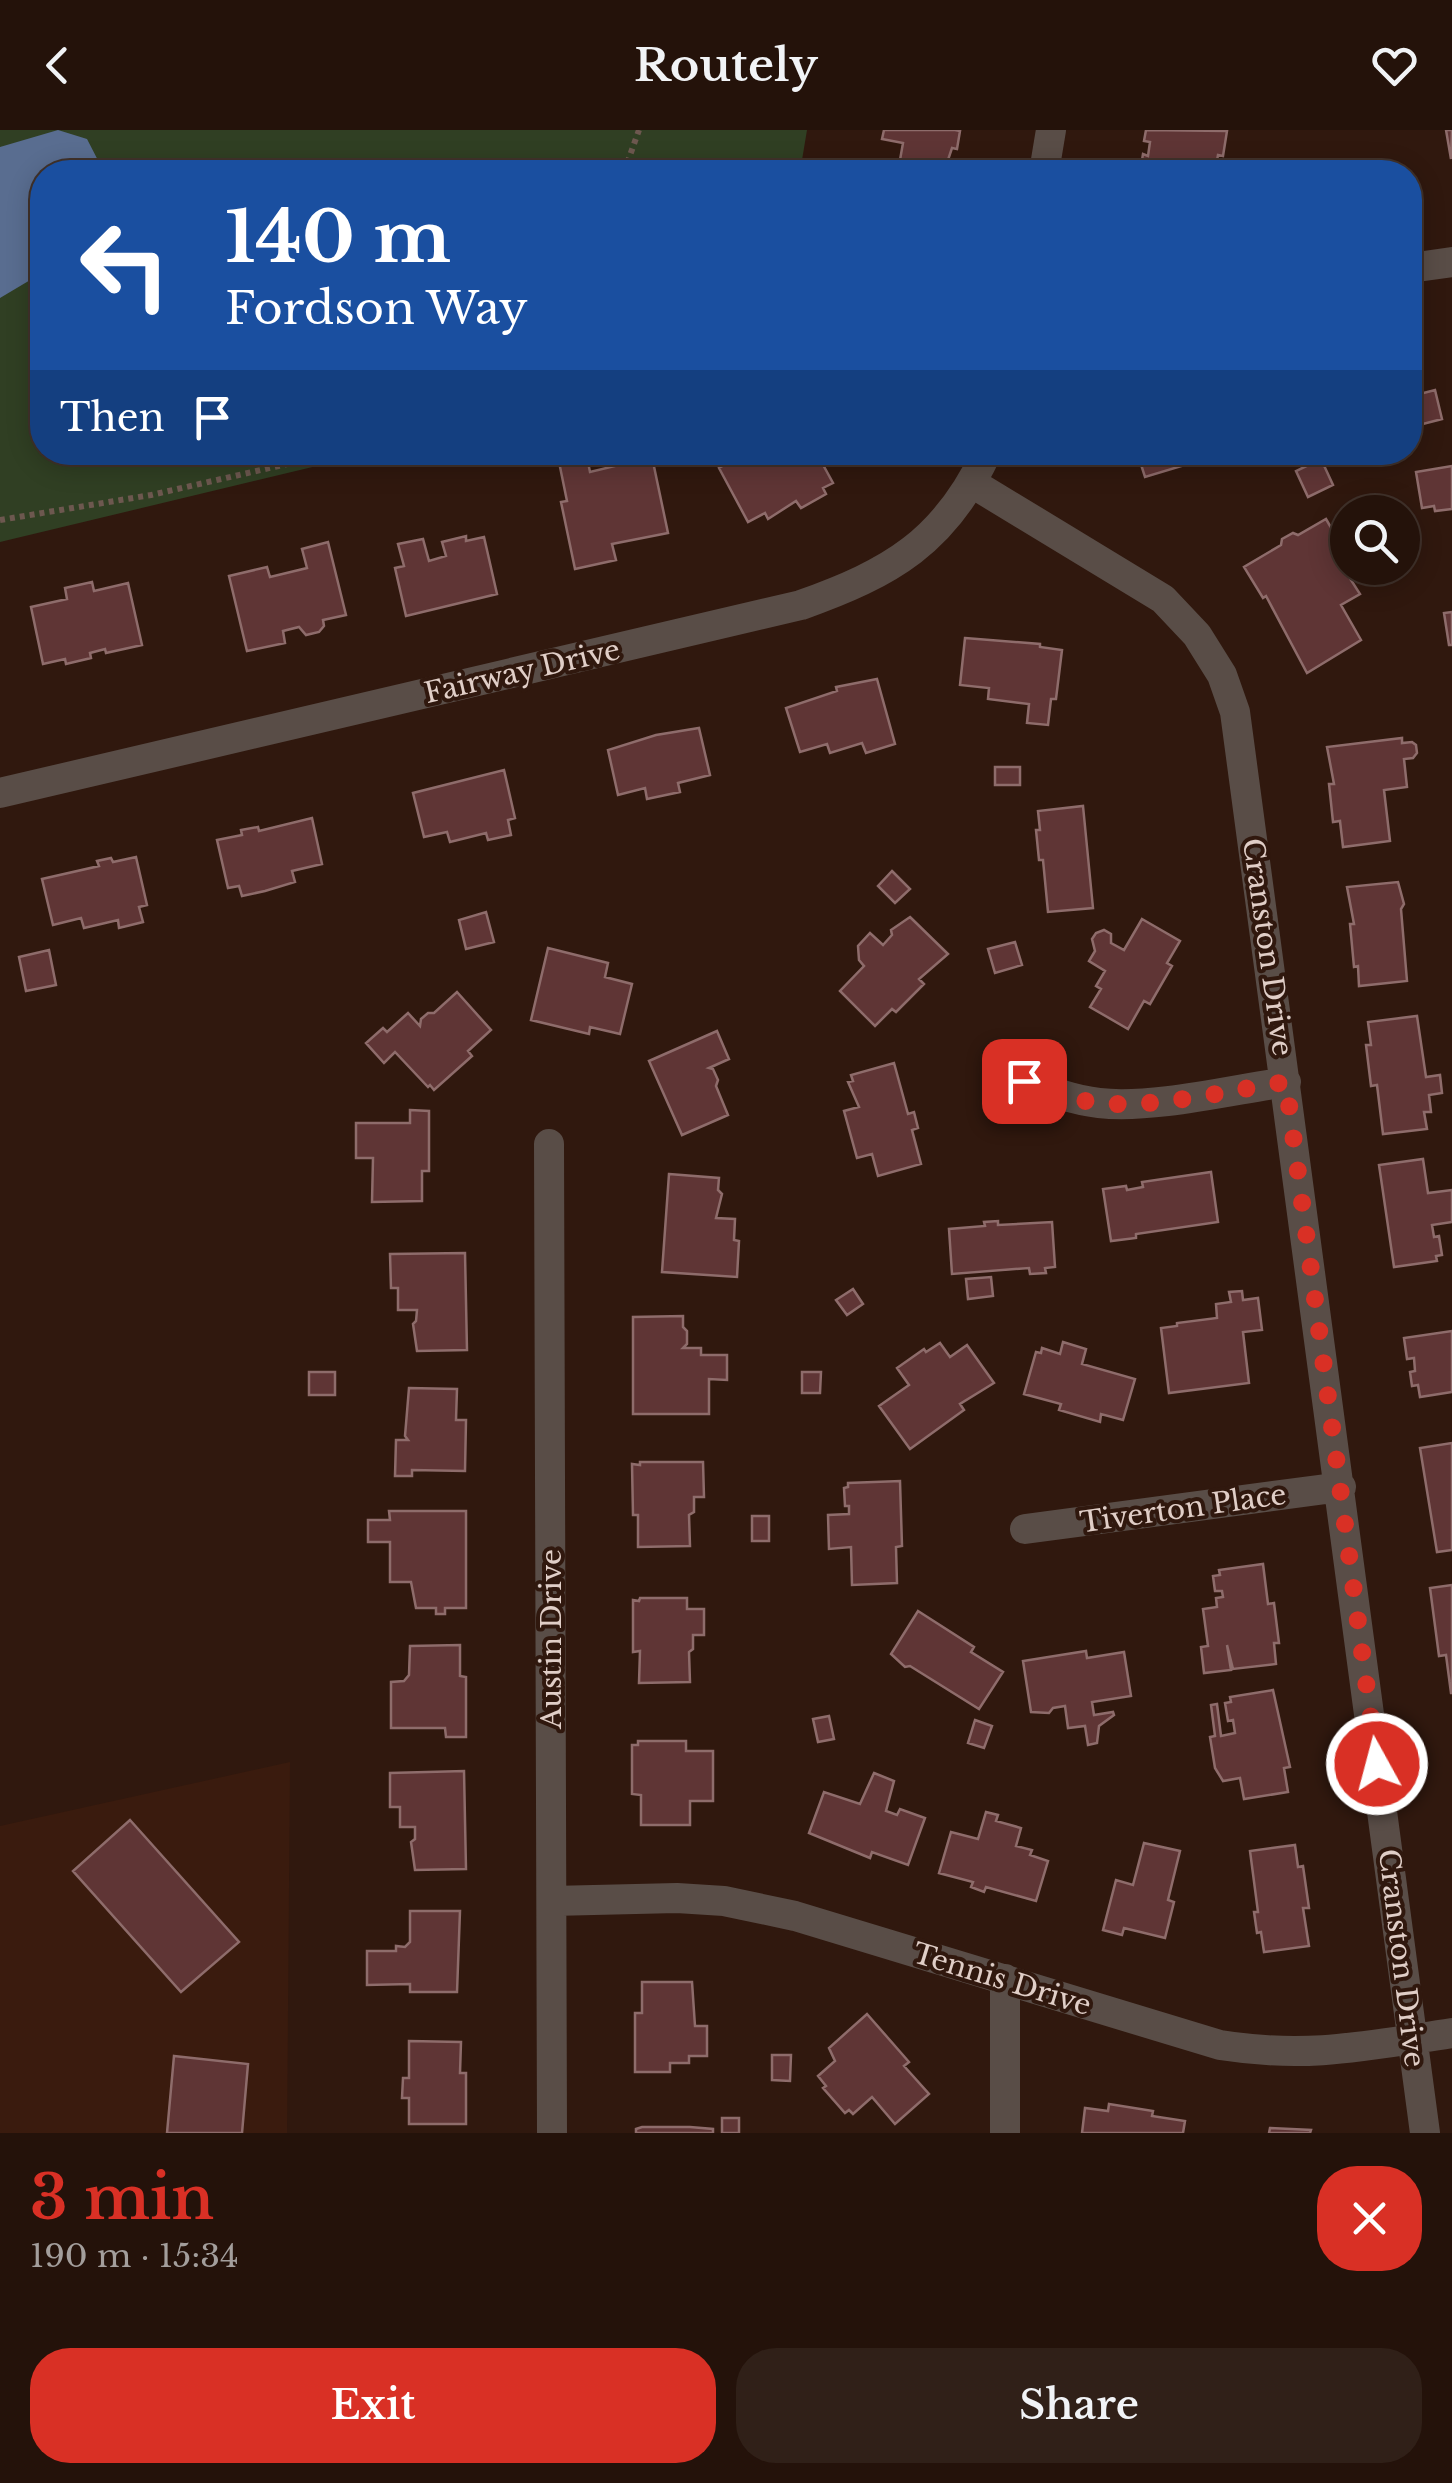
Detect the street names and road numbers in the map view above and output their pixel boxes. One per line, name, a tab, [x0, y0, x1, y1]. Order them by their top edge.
street label: Fairway Drive	[421, 632, 623, 711]
street label: Cranston Drive	[1235, 836, 1300, 1058]
street label: Tiverton Place	[1078, 1477, 1289, 1540]
street label: Austin Drive	[534, 1549, 569, 1730]
street label: Cranston Drive	[1371, 1847, 1432, 2069]
street label: Tennis Drive	[909, 1936, 1095, 2023]

